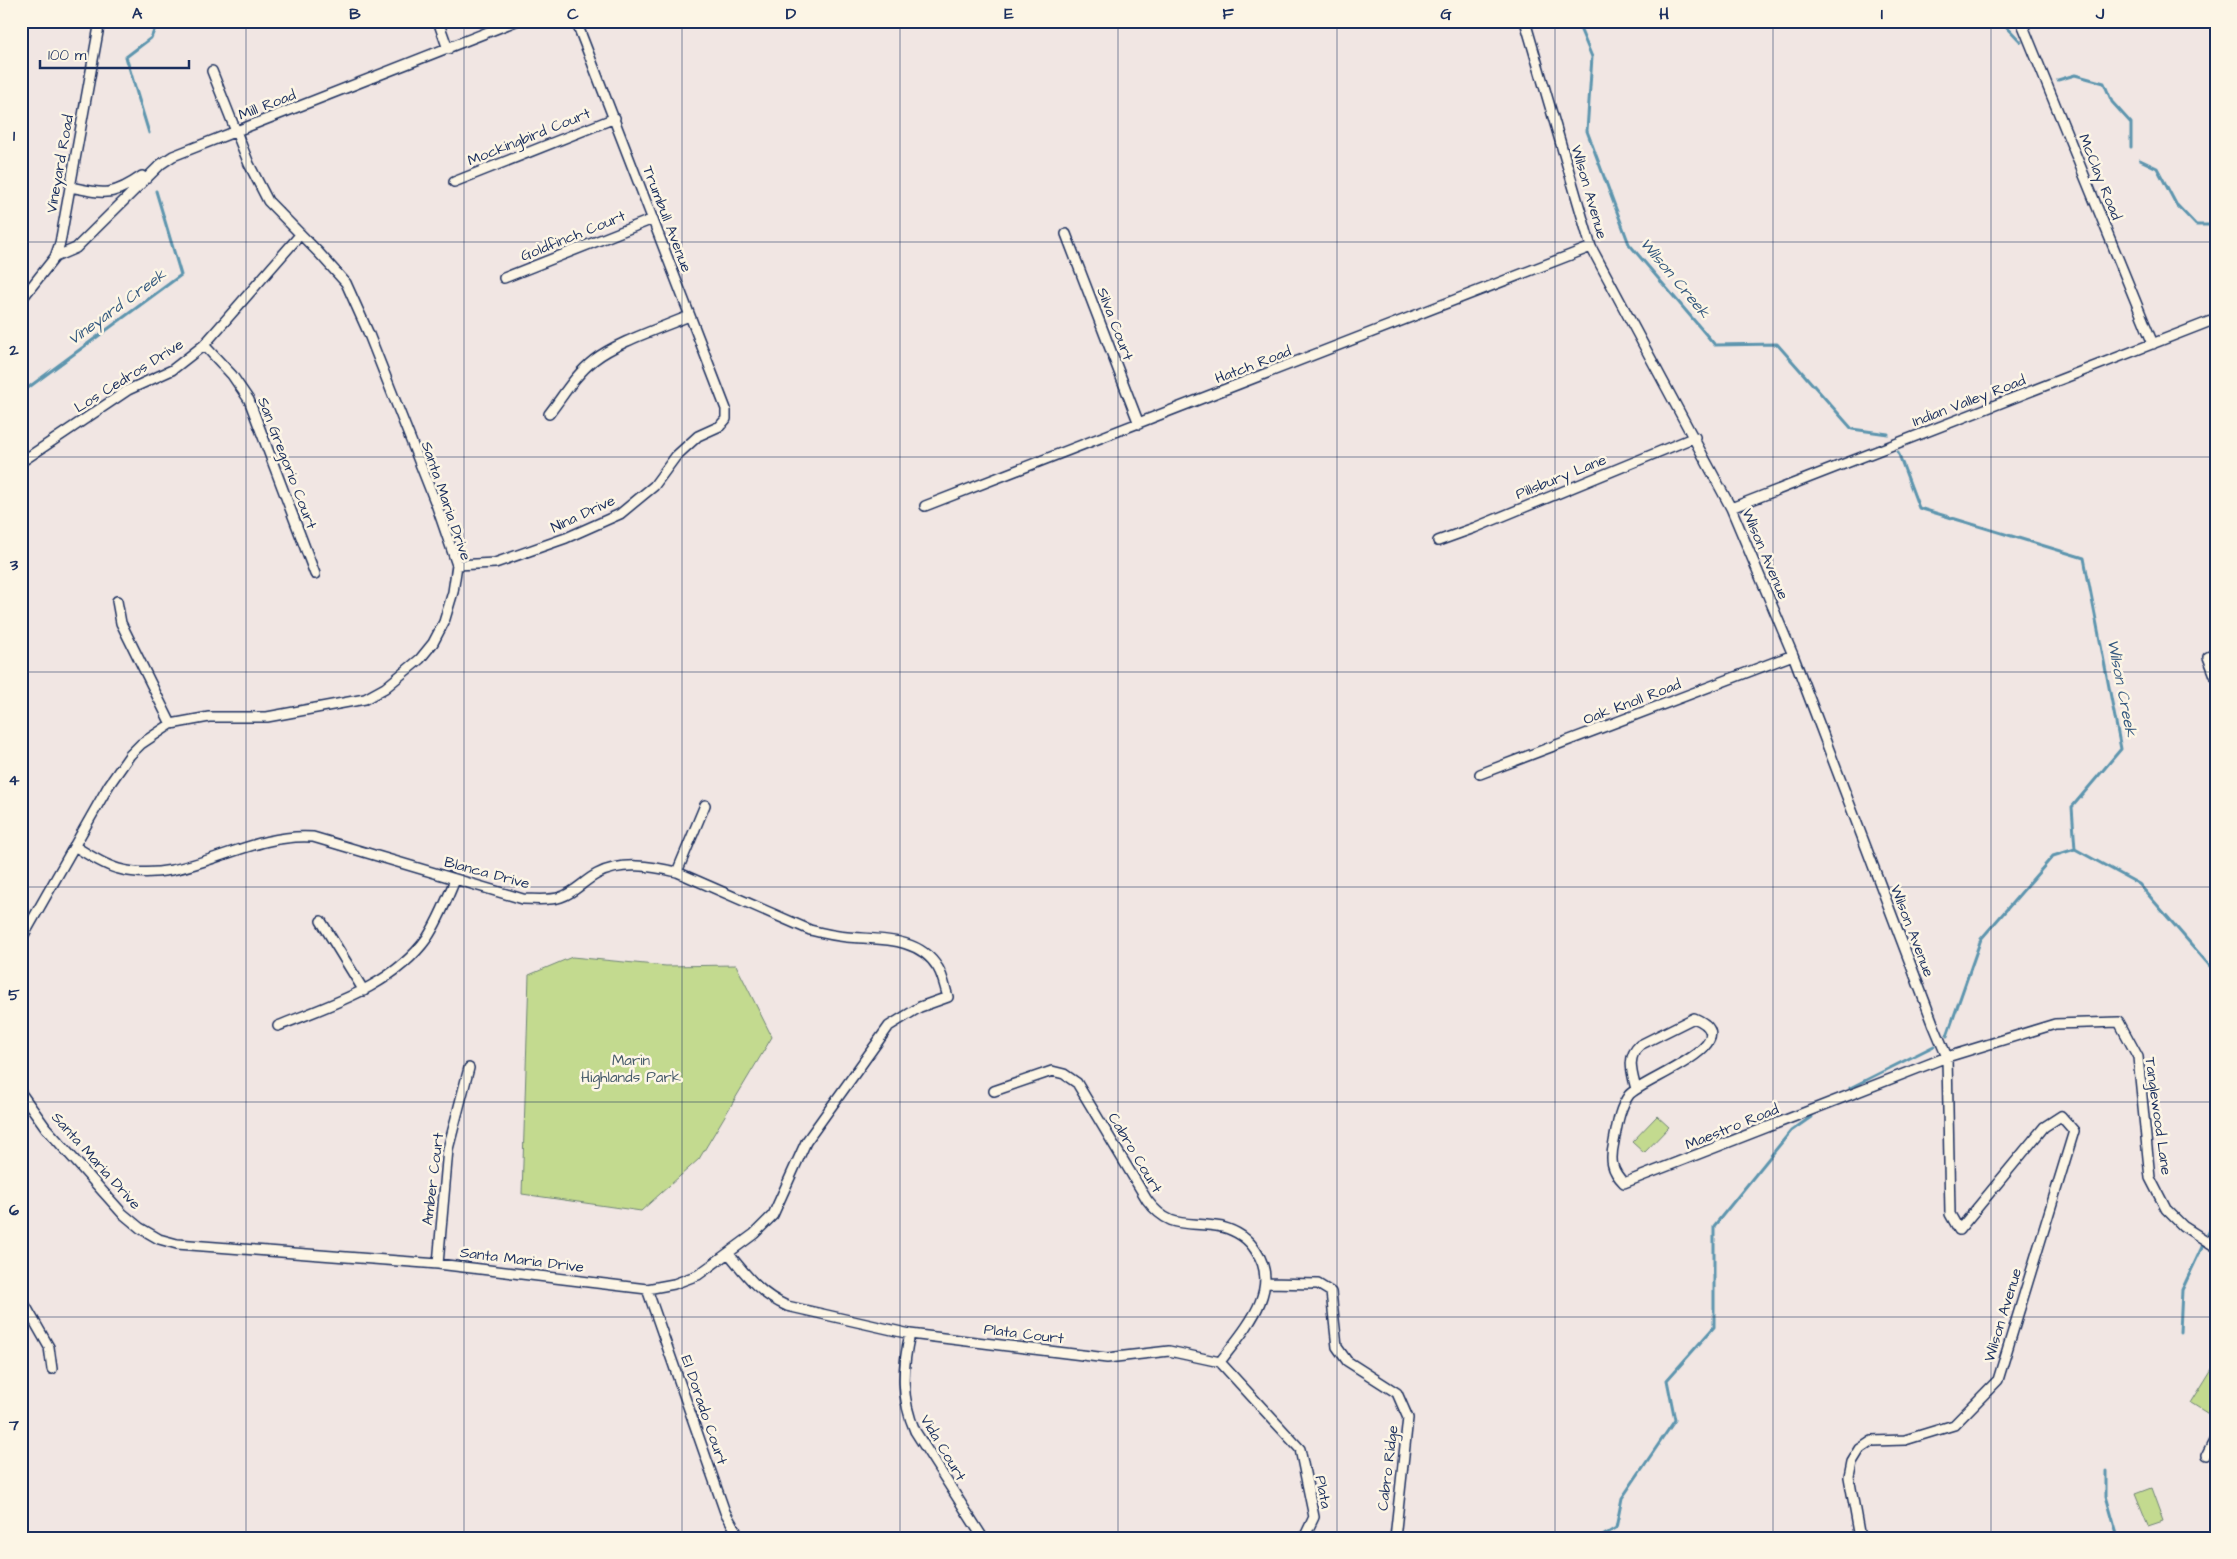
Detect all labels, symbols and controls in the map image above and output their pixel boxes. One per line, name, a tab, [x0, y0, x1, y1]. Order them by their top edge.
text: A	[132, 3, 143, 25]
text: B	[349, 3, 361, 25]
text: C	[567, 3, 579, 25]
text: D	[786, 3, 797, 25]
text: E	[1004, 3, 1014, 25]
text: F	[1222, 3, 1234, 25]
text: G	[1440, 3, 1452, 25]
text: H	[1659, 3, 1669, 25]
text: I	[1881, 3, 1883, 25]
text: J	[2095, 3, 2105, 25]
scale bar	[40, 38, 189, 70]
text: 100 m	[48, 45, 87, 66]
street label: Mill Road	[235, 84, 299, 126]
street label: Mockingbird Court	[464, 103, 594, 172]
street label: Vineyard Road	[41, 113, 80, 215]
text: 1	[13, 125, 16, 147]
street label: McClay Road	[2072, 131, 2127, 224]
street label: Wilson Avenue	[1566, 143, 1612, 241]
street label: Trumbull Avenue	[637, 163, 697, 275]
street label: Goldfinch Court	[517, 205, 629, 267]
water label: Wilson Creek	[1635, 233, 1716, 324]
water label: Vineyard Creek	[63, 263, 172, 351]
street label: Silva Court	[1091, 284, 1139, 364]
street label: Los Cedros Drive	[70, 334, 188, 418]
text: 2	[8, 339, 19, 361]
street label: Hatch Road	[1212, 341, 1294, 389]
street label: Indian Valley Road	[1909, 370, 2029, 433]
street label: San Gregorio Court	[251, 394, 322, 532]
street label: Santa Maria Drive	[416, 439, 476, 563]
street label: Pillsbury Lane	[1512, 449, 1610, 506]
street label: Nina Drive	[547, 490, 619, 538]
street label: Wilson Avenue	[1736, 505, 1794, 603]
text: 3	[9, 554, 19, 576]
water label: Wilson Creek	[2102, 637, 2142, 740]
street label: Oak Knoll Road	[1580, 674, 1684, 730]
text: 4	[9, 769, 20, 791]
street label: Blanca Drive	[442, 852, 532, 894]
street label: Wilson Avenue	[1885, 882, 1939, 980]
text: 5	[8, 984, 20, 1006]
park label: Marin Highlands Park	[581, 1050, 681, 1089]
street label: Tanglewood Lane	[2138, 1056, 2177, 1177]
street label: Maestro Road	[1682, 1099, 1782, 1155]
street label: Santa Maria Drive	[46, 1108, 146, 1214]
street label: Cabro Court	[1103, 1109, 1167, 1197]
street label: Amber Court	[417, 1132, 449, 1226]
text: 6	[9, 1199, 19, 1221]
street label: Santa Maria Drive	[459, 1242, 585, 1278]
street label: Wilson Avenue	[1979, 1266, 2027, 1364]
street label: Plata Court	[983, 1319, 1065, 1349]
street label: El Dorado Court	[675, 1352, 733, 1468]
street label: Vida Court	[915, 1411, 971, 1485]
text: 7	[8, 1414, 19, 1436]
street label: Cabro Ridge	[1372, 1424, 1405, 1512]
street label: Plata	[1310, 1474, 1337, 1511]

